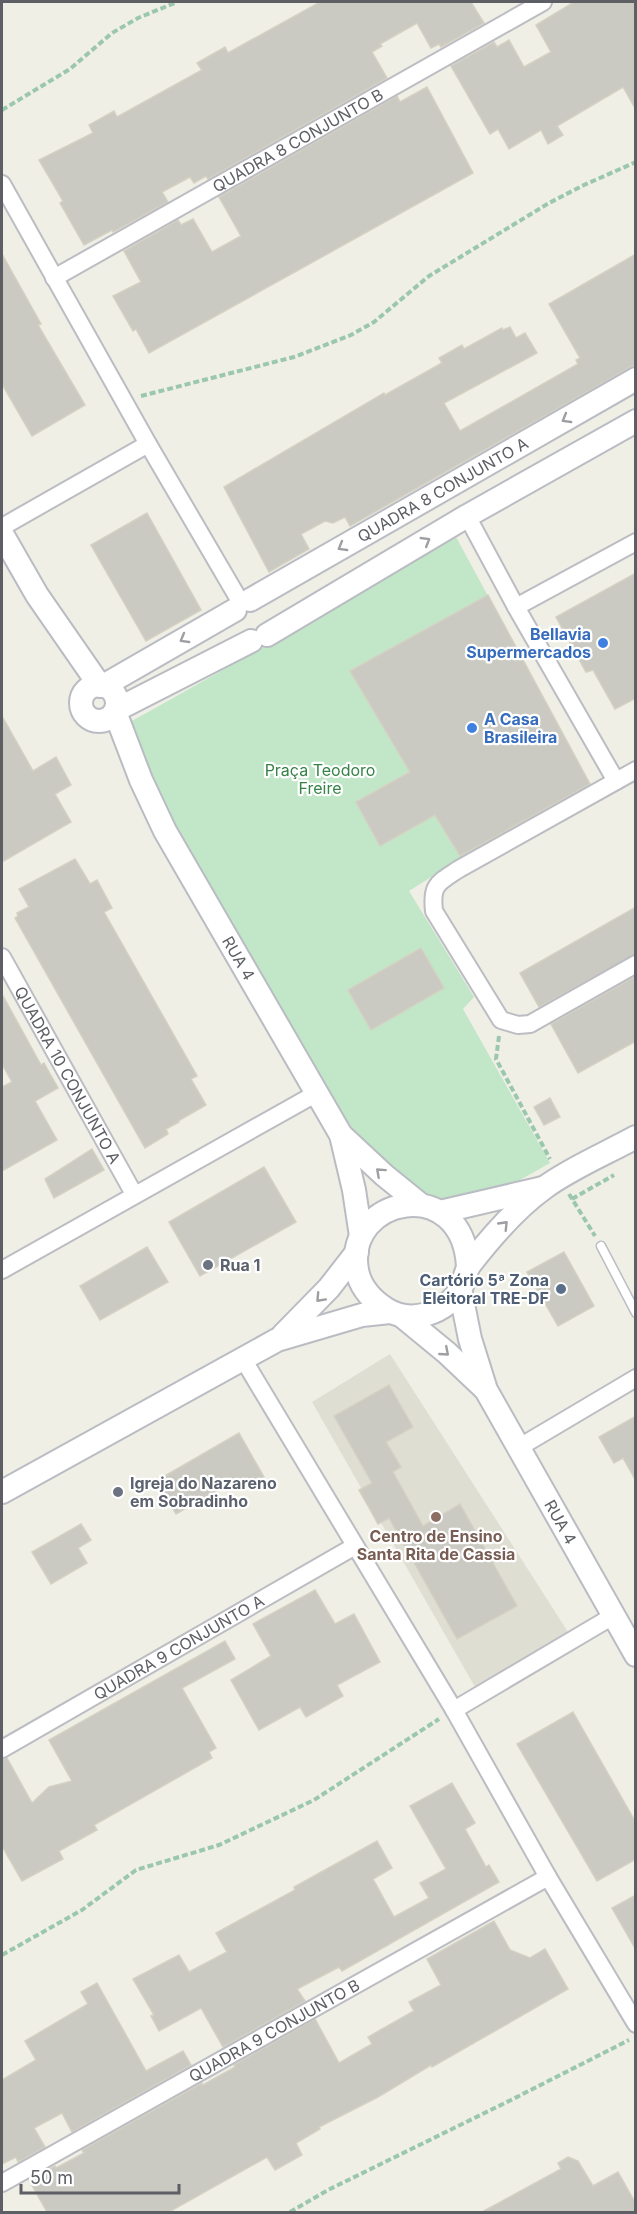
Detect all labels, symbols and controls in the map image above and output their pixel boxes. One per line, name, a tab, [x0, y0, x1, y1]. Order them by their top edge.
street label: QUADRA 8 CONJUNTO B	[209, 84, 387, 196]
one-way arrow	[562, 411, 573, 423]
street label: QUADRA 8 CONJUNTO A	[354, 433, 532, 546]
one-way arrow	[420, 536, 430, 548]
one-way arrow	[338, 539, 349, 551]
place label: Bellavia Supermercados	[466, 624, 591, 662]
one-way arrow	[180, 632, 190, 644]
marker: Bellavia Supermercados	[596, 636, 610, 650]
place label: A Casa Brasileira	[484, 709, 557, 747]
marker: A Casa Brasileira	[465, 721, 479, 735]
park label: Praça Teodoro Freire	[265, 760, 375, 798]
street label: RUA 4	[218, 932, 259, 984]
street label: QUADRA 10 CONJUNTO A	[10, 983, 125, 1167]
one-way arrow	[376, 1168, 387, 1179]
one-way arrow	[497, 1222, 508, 1232]
place label: Rua 1	[220, 1255, 260, 1275]
marker: Rua 1	[201, 1258, 215, 1272]
place label: Cartório 5ª Zona Eleitoral TRE-DF	[420, 1270, 549, 1308]
marker: Cartório 5ª Zona Eleitoral TRE-DF	[554, 1282, 568, 1296]
one-way arrow	[316, 1291, 327, 1302]
one-way arrow	[438, 1345, 449, 1356]
place label: Igreja do Nazareno em Sobradinho	[130, 1473, 277, 1511]
marker: Igreja do Nazareno em Sobradinho	[111, 1485, 125, 1499]
street label: RUA 4	[540, 1496, 581, 1548]
marker: Centro de Ensino Santa Rita de Cassia	[429, 1510, 443, 1524]
place label: Centro de Ensino Santa Rita de Cassia	[357, 1526, 515, 1564]
street label: QUADRA 9 CONJUNTO A	[90, 1590, 268, 1704]
street label: QUADRA 9 CONJUNTO B	[185, 1975, 363, 2086]
scale bar	[21, 2157, 178, 2195]
text: 50 m	[30, 2167, 73, 2188]

